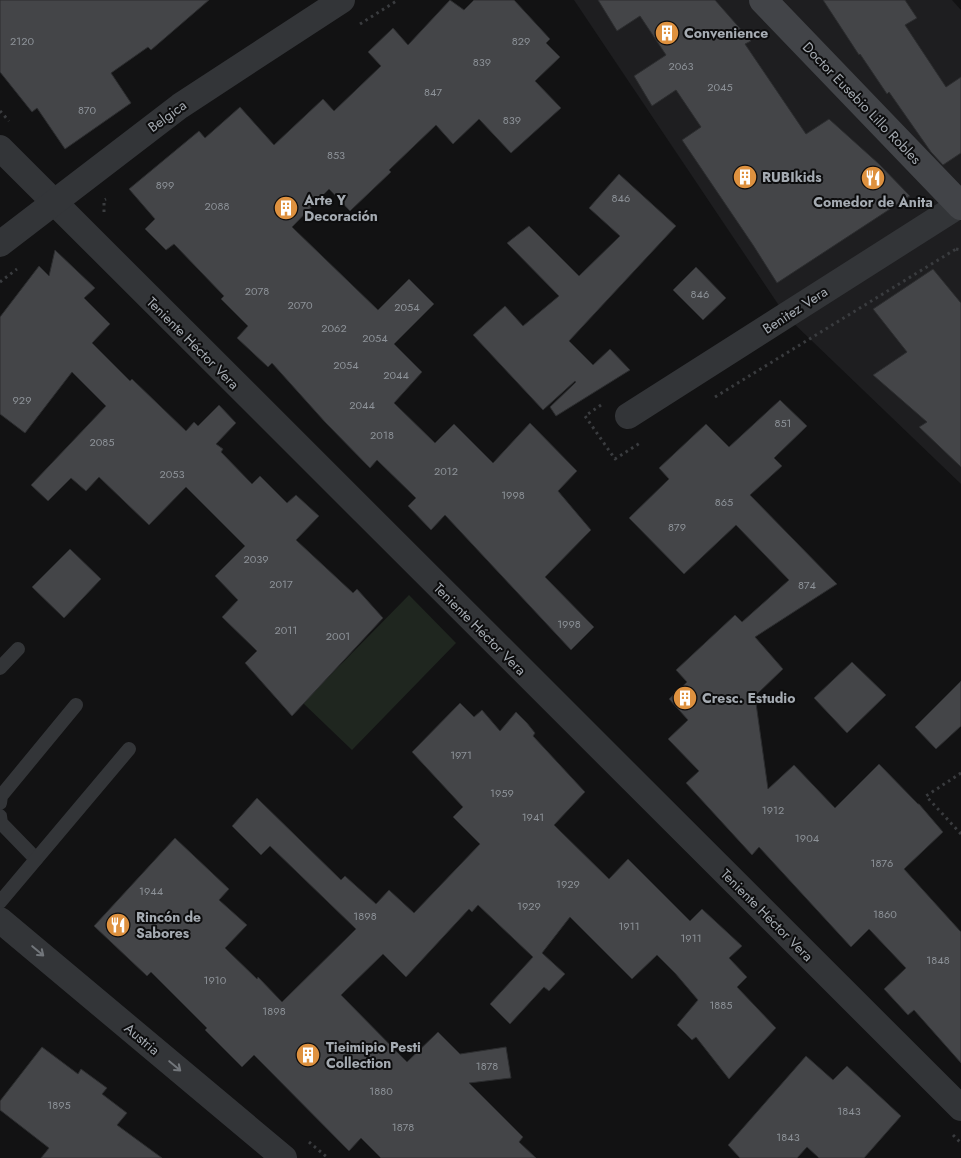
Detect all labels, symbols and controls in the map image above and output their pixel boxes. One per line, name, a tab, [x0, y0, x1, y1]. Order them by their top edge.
building icon: Convenience	[654, 20, 680, 46]
place label: Convenience	[684, 23, 768, 43]
house number: 2120	[10, 33, 34, 49]
house number: 829	[512, 33, 530, 49]
street label: Doctor Eusebio Lillo Robles	[798, 37, 926, 169]
house number: 839	[473, 54, 491, 70]
house number: 2063	[668, 58, 694, 74]
house number: 2045	[707, 79, 733, 95]
house number: 847	[424, 84, 442, 100]
street label: Belgica	[144, 95, 190, 137]
house number: 870	[78, 102, 97, 118]
house number: 839	[503, 112, 521, 128]
house number: 853	[327, 147, 345, 163]
building icon: RUBIkids	[732, 164, 758, 190]
restaurant icon: Comedor de Anita	[860, 165, 886, 191]
place label: RUBIkids	[762, 167, 822, 187]
house number: 899	[156, 177, 174, 193]
place label: Arte Y Decoración	[303, 190, 378, 226]
house number: 846	[612, 190, 630, 206]
place label: Comedor de Anita	[813, 192, 933, 212]
building icon: Arte Y Decoración	[273, 195, 299, 221]
house number: 2088	[205, 198, 229, 214]
street label: Benitez Vera	[759, 281, 831, 339]
house number: 2078	[245, 283, 269, 299]
house number: 846	[691, 286, 709, 302]
street label: Teniente Héctor Vera	[142, 292, 244, 394]
house number: 2070	[287, 297, 313, 313]
house number: 2054	[394, 299, 420, 315]
house number: 2062	[321, 320, 347, 336]
house number: 2054	[362, 330, 388, 346]
house number: 2054	[333, 357, 359, 373]
house number: 2044	[383, 367, 409, 383]
house number: 929	[13, 392, 31, 408]
house number: 2044	[349, 397, 375, 413]
house number: 851	[774, 415, 792, 431]
house number: 2018	[370, 427, 394, 443]
house number: 2085	[89, 434, 115, 450]
house number: 2012	[434, 463, 458, 479]
house number: 2053	[159, 466, 185, 482]
house number: 1998	[501, 487, 525, 503]
house number: 865	[715, 494, 733, 510]
house number: 879	[668, 519, 686, 535]
house number: 2039	[243, 551, 269, 567]
house number: 2017	[269, 576, 293, 592]
house number: 874	[798, 577, 817, 593]
street label: Teniente Héctor Vera	[429, 578, 531, 680]
house number: 1998	[557, 616, 581, 632]
house number: 2011	[275, 622, 297, 638]
house number: 2001	[326, 628, 350, 644]
building icon: Cresc. Estudio	[672, 685, 698, 711]
place label: Cresc. Estudio	[702, 688, 795, 708]
house number: 1971	[450, 747, 472, 763]
house number: 1959	[490, 785, 514, 801]
house number: 1912	[762, 802, 784, 818]
house number: 1941	[522, 809, 544, 825]
house number: 1904	[795, 830, 820, 846]
house number: 1876	[871, 855, 893, 871]
street label: Teniente Héctor Vera	[716, 864, 818, 966]
house number: 1929	[556, 876, 580, 892]
house number: 1944	[139, 883, 164, 899]
house number: 1929	[517, 898, 541, 914]
house number: 1860	[873, 906, 897, 922]
place label: Rincón de Sabores	[136, 907, 201, 943]
house number: 1898	[353, 908, 377, 924]
restaurant icon: Rincón de Sabores	[105, 912, 131, 938]
house number: 1911	[618, 918, 640, 934]
house number: 1911	[680, 930, 702, 946]
one-way arrow	[31, 945, 44, 956]
house number: 1848	[926, 952, 950, 968]
house number: 1910	[204, 972, 227, 988]
house number: 1885	[709, 997, 733, 1013]
house number: 1898	[262, 1003, 286, 1019]
street label: Austria	[120, 1018, 164, 1060]
place label: Tieimipio Pesti Collection	[326, 1037, 421, 1073]
building icon: Tieimipio Pesti Collection	[295, 1042, 321, 1068]
house number: 1878	[476, 1058, 498, 1074]
one-way arrow	[169, 1061, 182, 1072]
house number: 1880	[369, 1083, 393, 1099]
house number: 1895	[47, 1097, 71, 1113]
house number: 1843	[837, 1103, 861, 1119]
house number: 1878	[392, 1119, 414, 1135]
house number: 1843	[776, 1129, 800, 1145]

